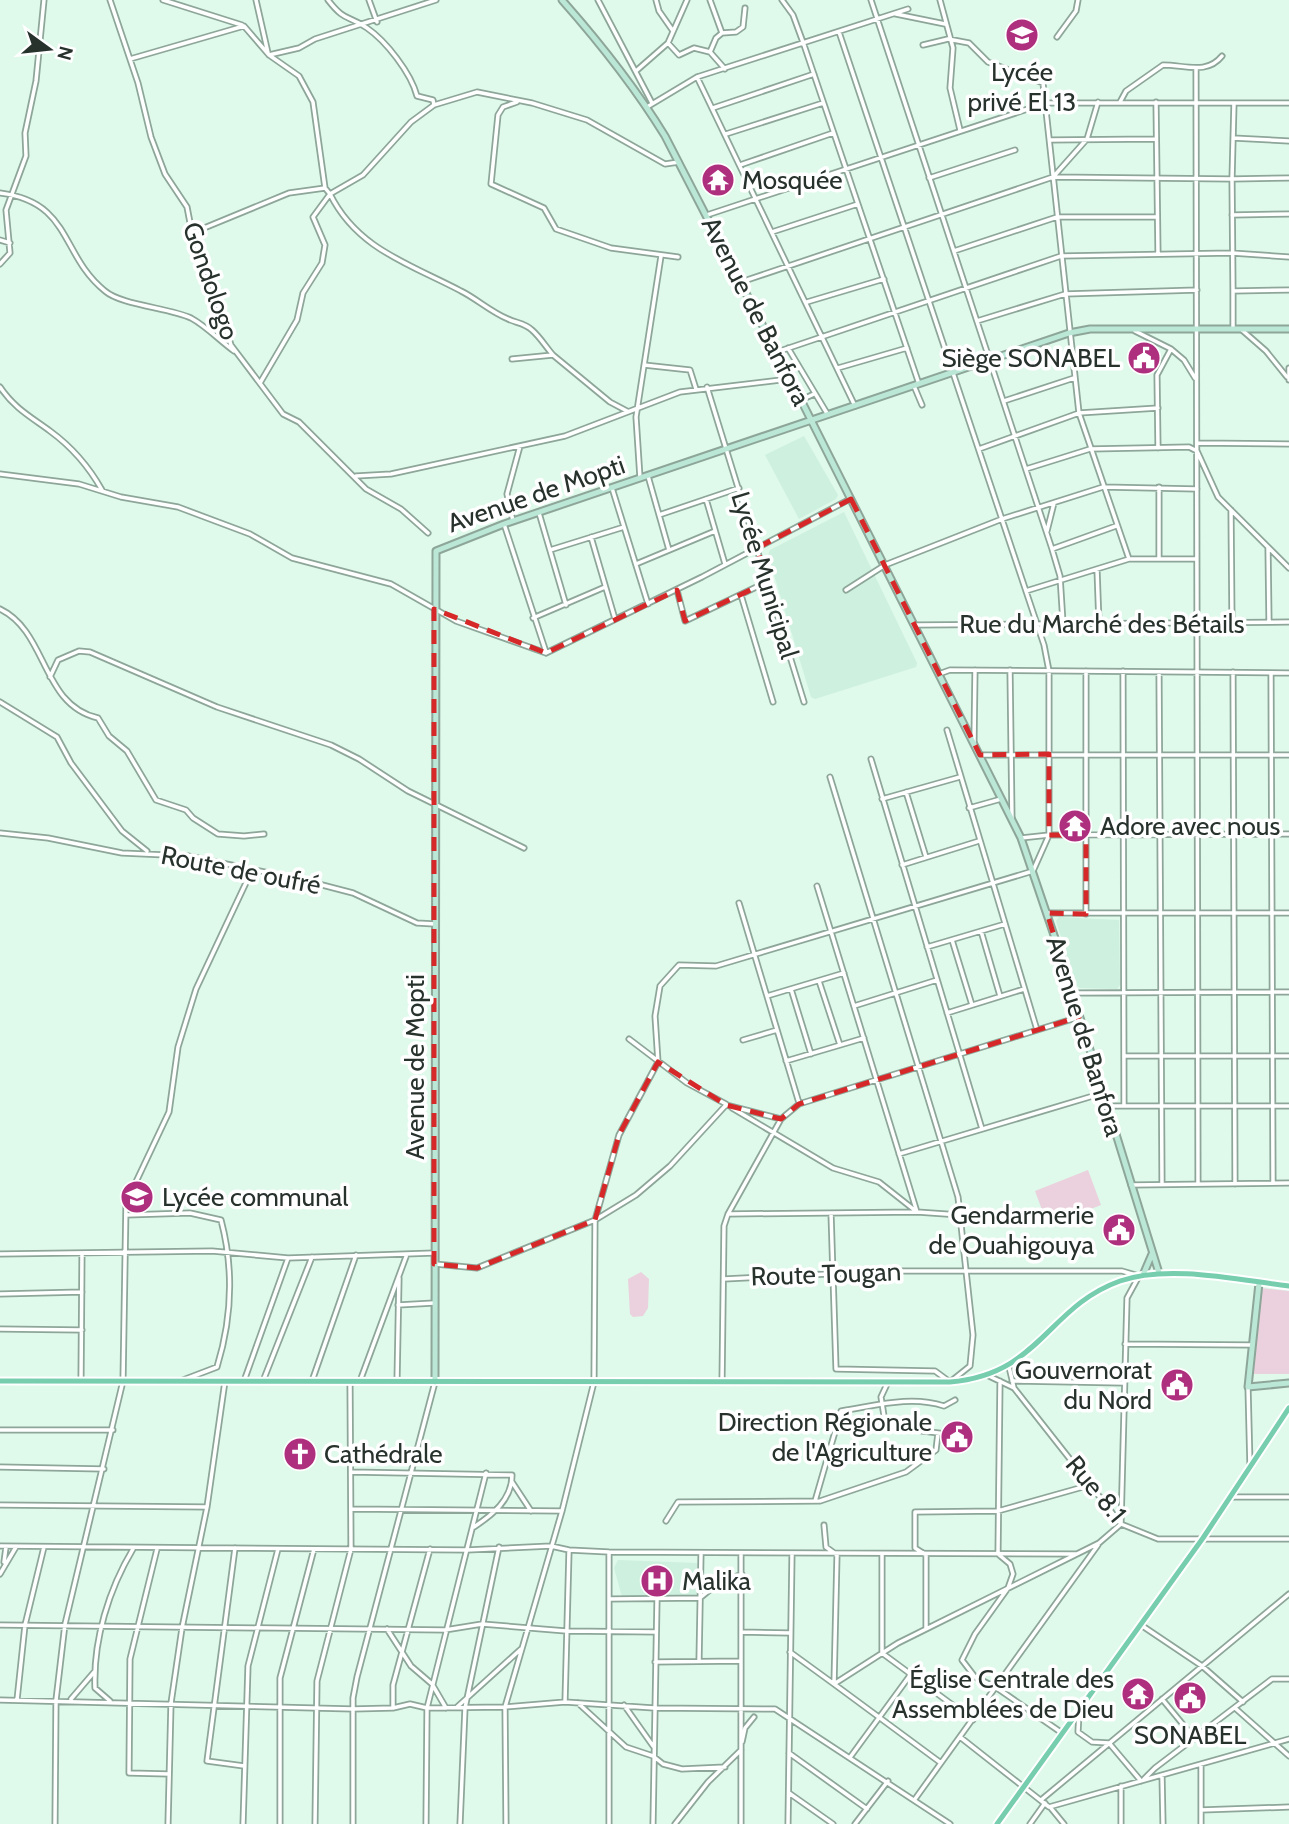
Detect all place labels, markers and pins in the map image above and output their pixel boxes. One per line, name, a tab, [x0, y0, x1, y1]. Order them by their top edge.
school or university icon: Lycée privé El 13	[1003, 16, 1041, 54]
place label: Lycée privé El 13	[968, 56, 1076, 118]
temple icon: Mosquée	[699, 161, 737, 199]
place label: Mosquée	[742, 164, 843, 196]
public building icon: Siège SONABEL	[1125, 339, 1163, 377]
place label: Siège SONABEL	[942, 342, 1120, 374]
temple icon: Adore avec nous	[1056, 807, 1094, 845]
place label: Adore avec nous	[1100, 810, 1280, 842]
school or university icon: Lycée communal	[118, 1178, 156, 1216]
place label: Lycée communal	[162, 1181, 348, 1213]
place label: Gendarmerie de Ouahigouya	[928, 1199, 1095, 1261]
public building icon: Gendarmerie de Ouahigouya	[1100, 1211, 1138, 1249]
place label: Gouvernorat du Nord	[1015, 1354, 1152, 1416]
public building icon: Gouvernorat du Nord	[1158, 1366, 1196, 1404]
place label: Direction Régionale de l'Agriculture	[718, 1406, 932, 1468]
public building icon: Direction Régionale de l'Agriculture	[938, 1418, 976, 1456]
church icon: Cathédrale	[281, 1435, 319, 1473]
place label: Cathédrale	[324, 1438, 443, 1470]
hospital icon: Malika	[638, 1562, 676, 1600]
place label: Malika	[682, 1565, 752, 1597]
place label: Église Centrale des Assemblées de Dieu	[892, 1663, 1114, 1725]
temple icon: Église Centrale des Assemblées de Dieu	[1119, 1675, 1157, 1713]
public building icon: SONABEL	[1171, 1679, 1209, 1717]
place label: SONABEL	[1134, 1719, 1246, 1751]

